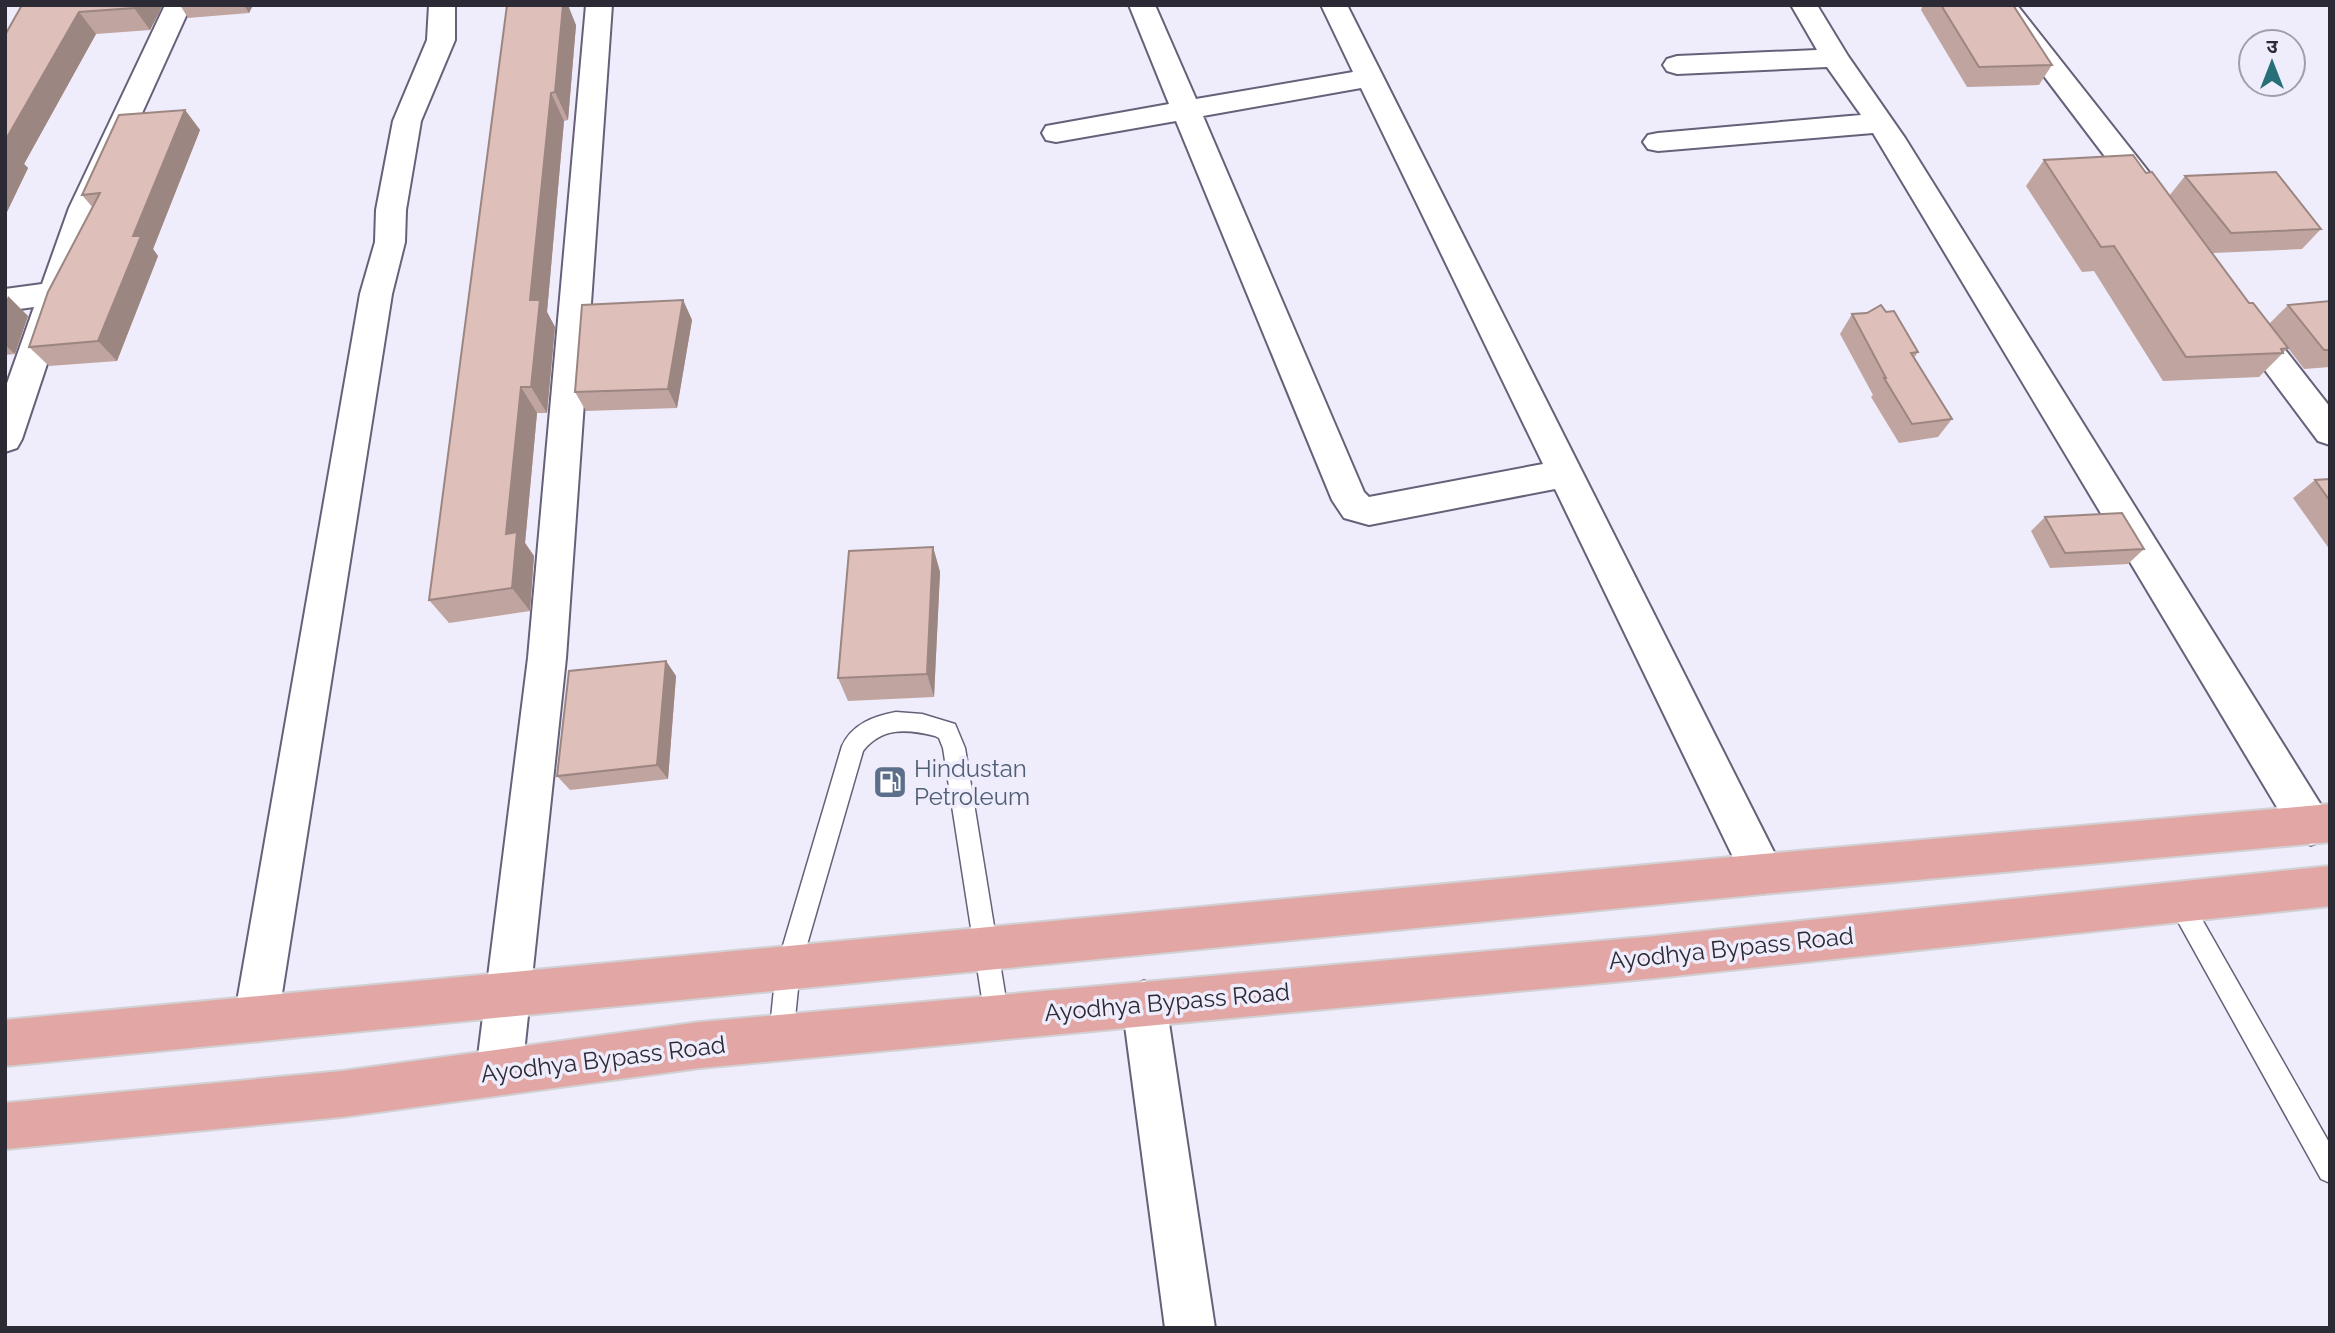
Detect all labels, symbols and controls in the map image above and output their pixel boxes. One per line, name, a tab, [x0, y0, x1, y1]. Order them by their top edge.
north arrow	[2237, 28, 2307, 98]
text: उ	[2266, 35, 2278, 57]
place label: Hindustan Petroleum	[914, 754, 1030, 811]
fuel station icon: Hindustan Petroleum	[871, 763, 909, 801]
street label: Ayodhya Bypass Road	[1607, 921, 1855, 975]
street label: Ayodhya Bypass Road	[1043, 977, 1291, 1027]
street label: Ayodhya Bypass Road	[479, 1030, 727, 1088]

